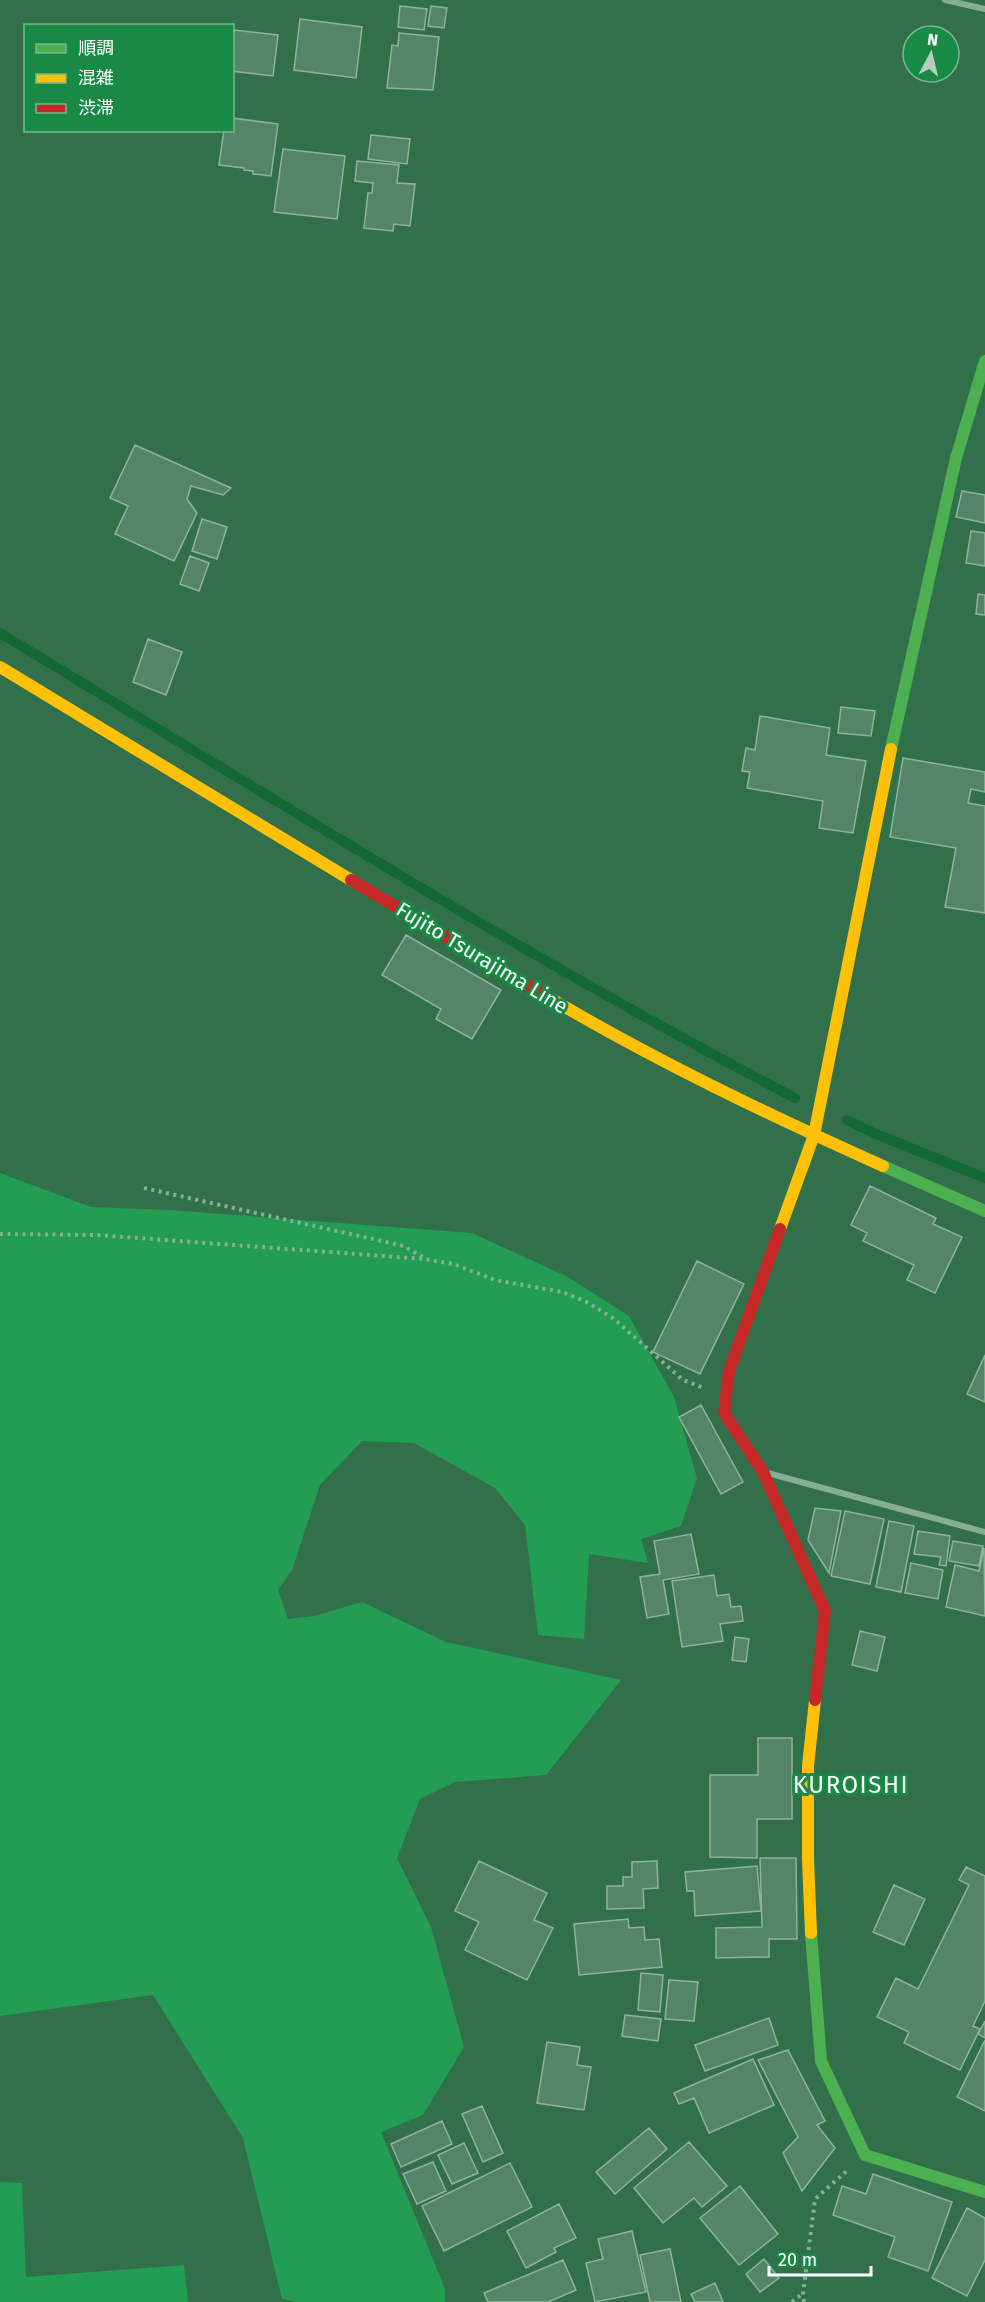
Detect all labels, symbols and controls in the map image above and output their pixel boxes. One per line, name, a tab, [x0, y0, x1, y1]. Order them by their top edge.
legend	[24, 24, 234, 132]
north arrow	[901, 24, 961, 84]
text: N	[926, 30, 939, 50]
text: 順調	[78, 37, 114, 59]
text: 混雑	[78, 67, 114, 89]
text: 渋滞	[78, 97, 114, 119]
street label: Fujito Tsurajima Line	[391, 896, 573, 1020]
district label: KUROISHI	[793, 1771, 909, 1799]
scale bar	[769, 2239, 871, 2277]
text: 20 m	[778, 2249, 817, 2271]

